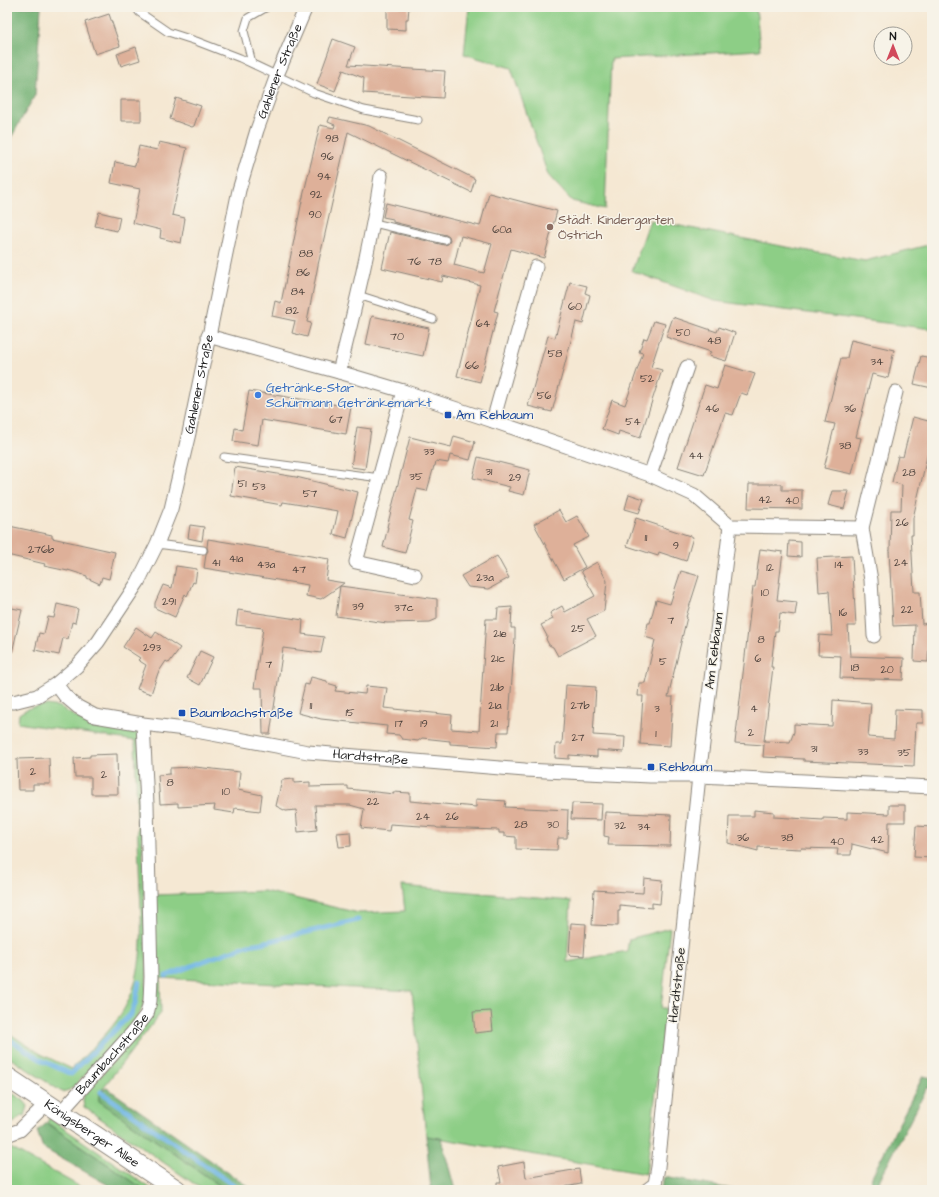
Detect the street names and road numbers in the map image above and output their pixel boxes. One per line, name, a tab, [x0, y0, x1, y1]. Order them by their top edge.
street label: Gahlener Straße	[253, 21, 307, 121]
street label: Gahlener Straße	[180, 333, 218, 435]
street label: Am Rehbaum	[700, 611, 728, 690]
street label: Hardtstraße	[332, 745, 409, 769]
street label: Hardtstraße	[664, 947, 690, 1023]
street label: Baumbachstraße	[72, 1009, 153, 1099]
street label: Königsberger Allee	[41, 1095, 143, 1172]

